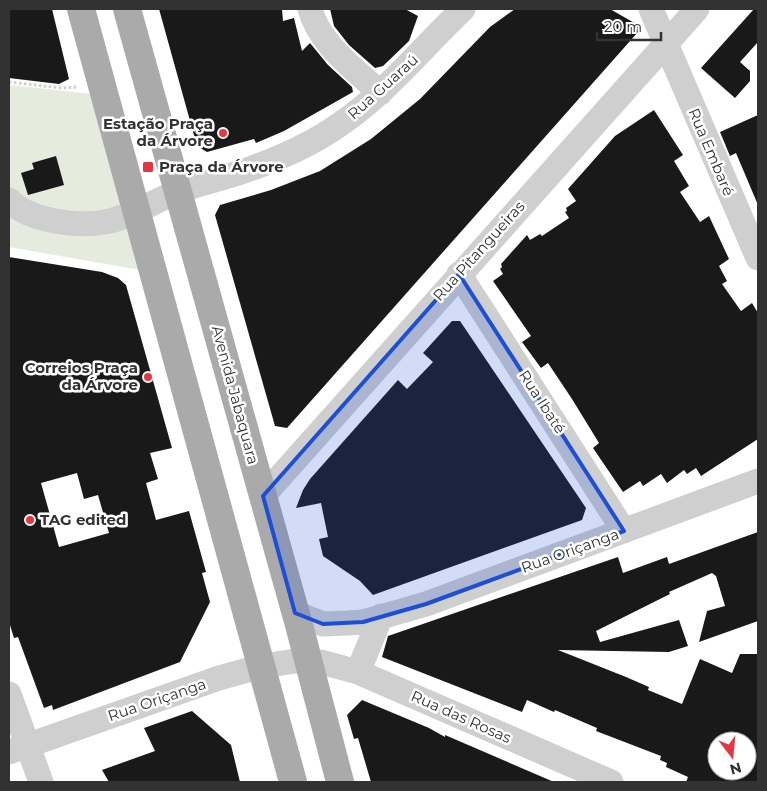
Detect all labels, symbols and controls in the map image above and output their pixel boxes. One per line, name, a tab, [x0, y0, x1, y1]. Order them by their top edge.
scale bar	[597, 10, 661, 42]
text: 20 m	[604, 17, 642, 36]
street label: Rua Guaraú	[343, 50, 422, 123]
street label: Rua Embaré	[684, 105, 738, 199]
place label: Estação Praça da Árvore	[103, 114, 213, 150]
marker: Estação Praça da Árvore	[217, 127, 229, 139]
place label: Praça da Árvore	[159, 157, 284, 176]
marker: Praça da Árvore	[141, 160, 155, 174]
street label: Rua Pitangueiras	[429, 197, 529, 305]
street label: Avenida Jabaquara	[208, 323, 263, 466]
place label: Correios Praça da Árvore	[25, 358, 138, 394]
street label: Rua Ibaté	[515, 366, 570, 437]
marker: Correios Praça da Árvore	[142, 371, 154, 383]
place label: TAG edited	[40, 510, 126, 529]
marker: TAG edited	[24, 514, 36, 526]
street label: Rua Oriçanga	[518, 524, 621, 577]
street label: Rua Oriçanga	[105, 674, 209, 725]
street label: Rua das Rosas	[408, 686, 514, 747]
north arrow	[707, 731, 757, 781]
text: N	[728, 758, 744, 779]

